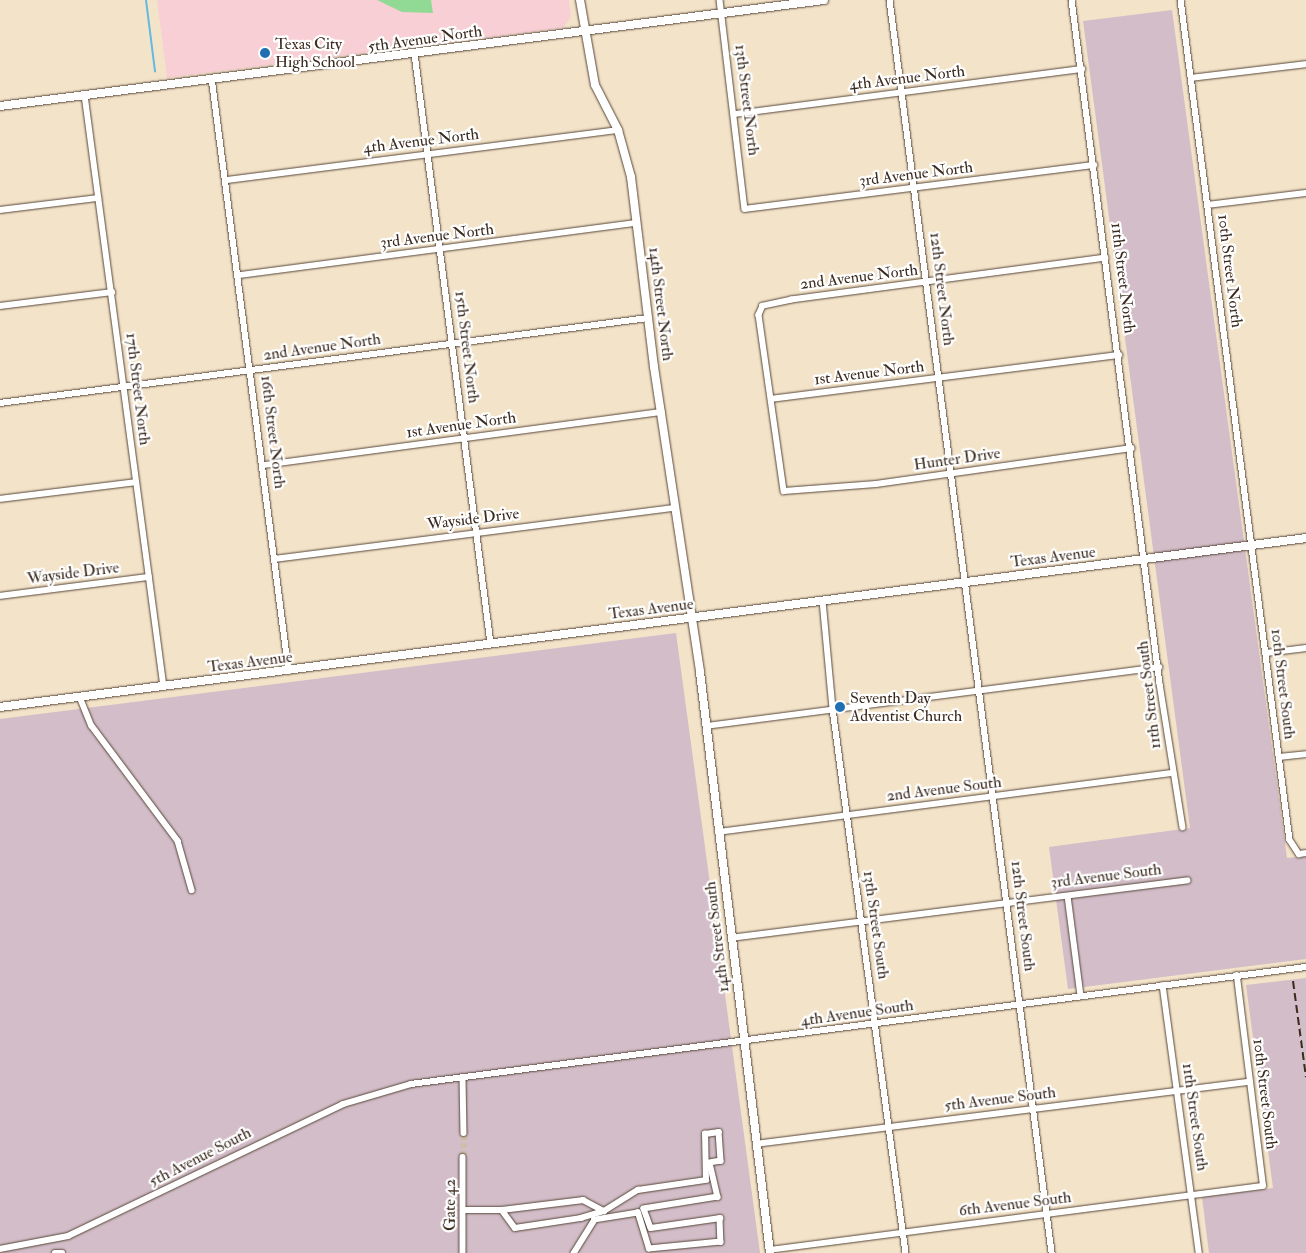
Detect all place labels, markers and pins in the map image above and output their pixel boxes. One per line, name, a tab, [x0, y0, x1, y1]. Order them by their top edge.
place label: Texas City High School	[275, 34, 355, 72]
marker: Texas City High School	[259, 47, 271, 59]
place label: Seventh Day Adventist Church	[850, 688, 962, 726]
marker: Seventh Day Adventist Church	[834, 701, 846, 713]

